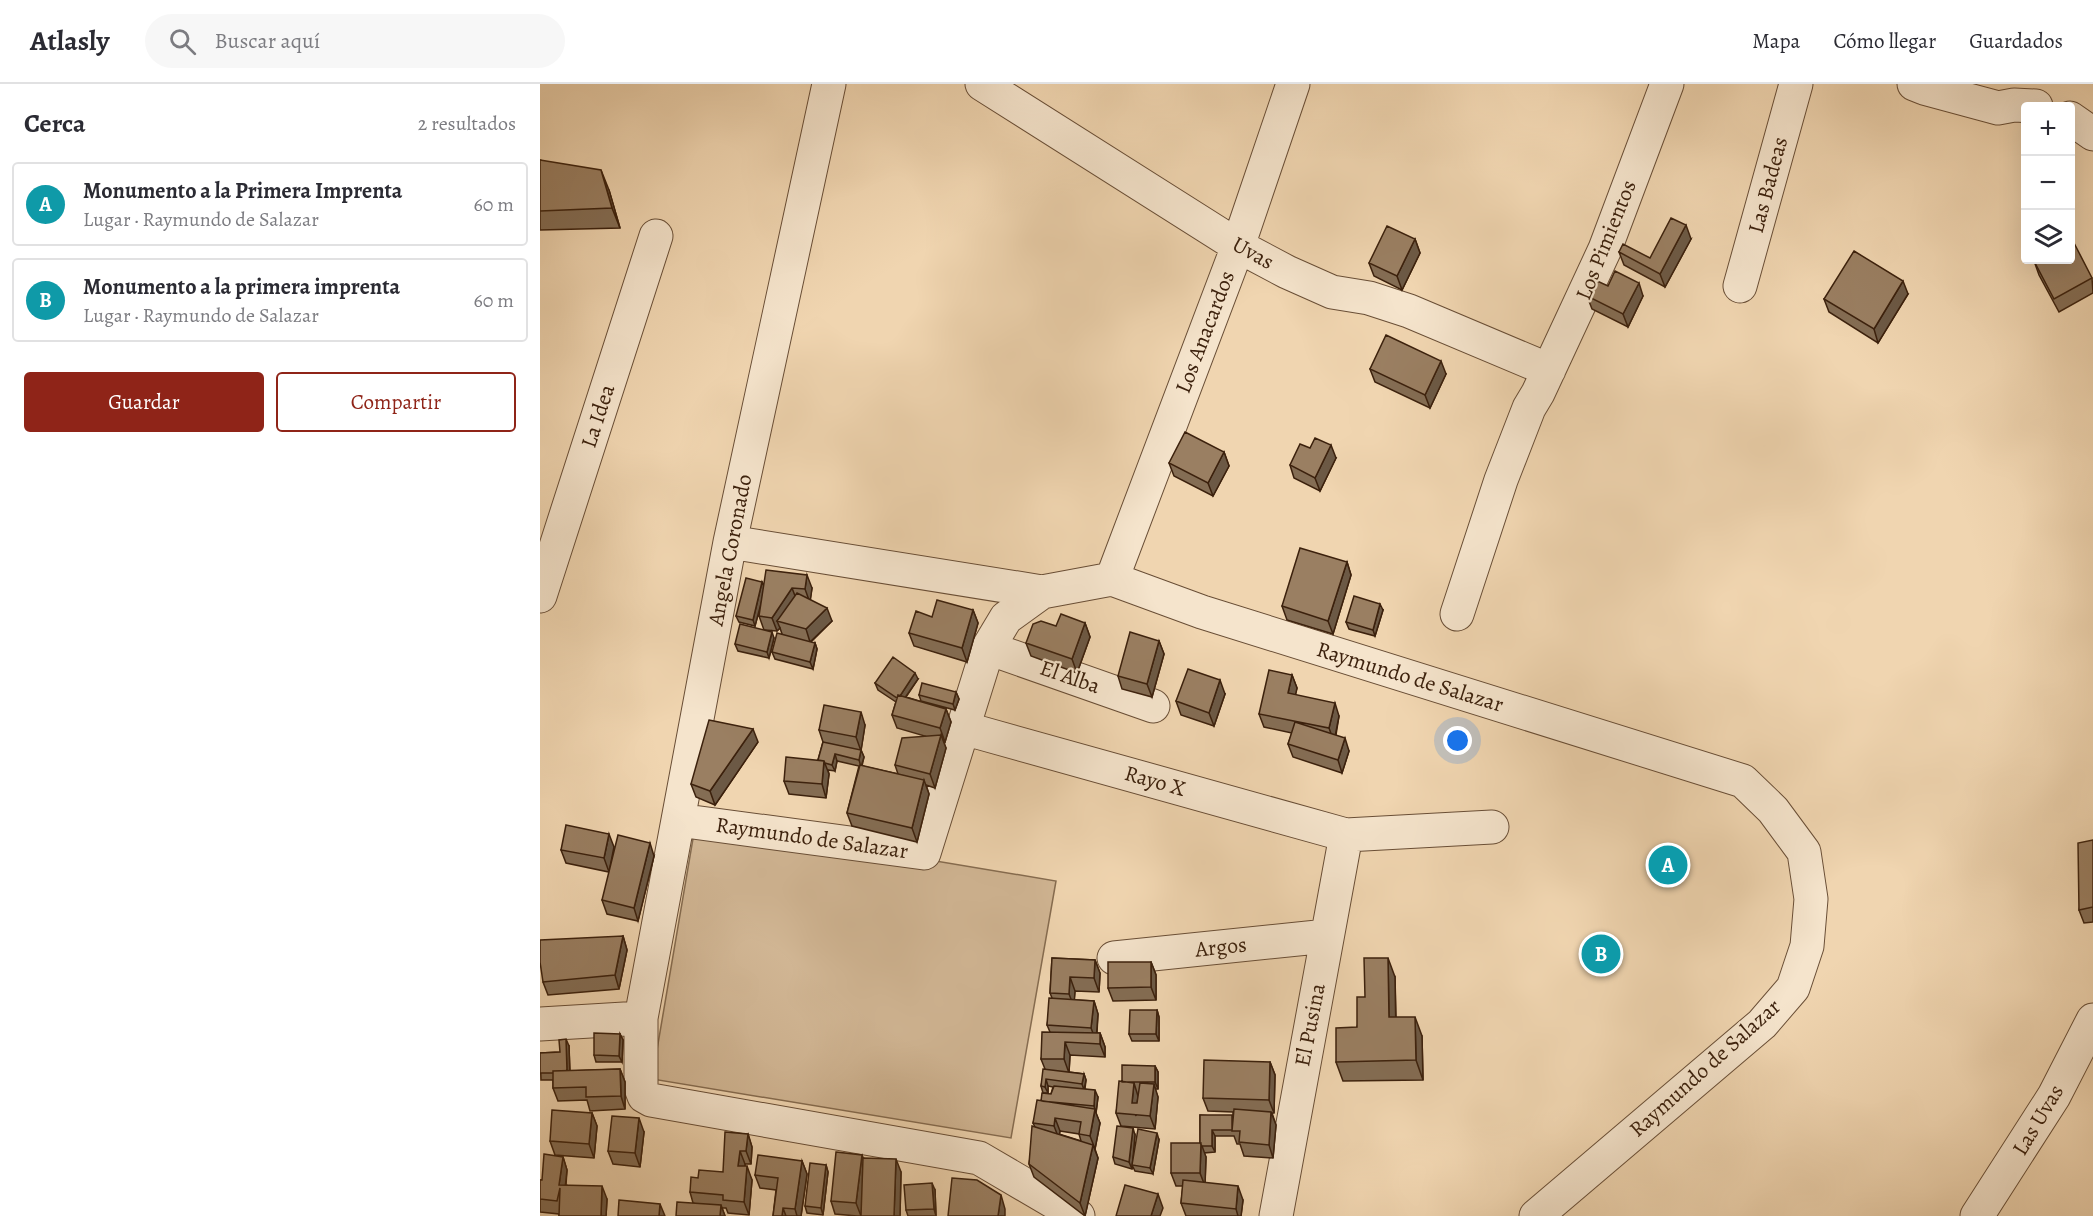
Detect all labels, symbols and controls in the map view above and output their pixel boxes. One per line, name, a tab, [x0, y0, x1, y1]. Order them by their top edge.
search box	[145, 14, 565, 68]
text: Atlasly	[30, 22, 109, 60]
icon: search	[166, 25, 199, 58]
text: Buscar aquí	[214, 26, 320, 56]
text: Mapa	[1752, 27, 1800, 55]
text: Cómo llegar	[1833, 27, 1936, 55]
text: Guardados	[1969, 27, 2063, 55]
map controls	[2021, 102, 2075, 264]
button: +	[2021, 102, 2075, 156]
text: Cerca	[24, 106, 86, 141]
text: 2 resultados	[418, 110, 516, 137]
street label: Las Badeas	[1741, 133, 1795, 237]
button: −	[2021, 156, 2075, 210]
text: Monumento a la Primera Imprenta	[83, 176, 402, 206]
street label: Los Pimientos	[1568, 176, 1644, 304]
text: A	[39, 191, 52, 218]
text: 60 m	[474, 191, 514, 218]
text: Lugar · Raymundo de Salazar	[83, 206, 319, 233]
button: layers	[2021, 210, 2075, 264]
street label: Uvas	[1227, 229, 1279, 277]
street label: Los Anacardos	[1168, 266, 1242, 398]
text: Monumento a la primera imprenta	[83, 272, 400, 302]
text: B	[39, 287, 52, 314]
text: 60 m	[474, 287, 514, 314]
text: Lugar · Raymundo de Salazar	[83, 302, 319, 329]
button: Guardar	[24, 372, 264, 432]
button: Compartir	[276, 372, 516, 432]
street label: La Idea	[574, 380, 623, 452]
street label: Angela Coronado	[700, 472, 759, 629]
street label: Raymundo de Salazar	[1313, 634, 1507, 720]
street label: El Alba	[1036, 653, 1105, 702]
your location	[1443, 726, 1472, 755]
street label: Rayo X	[1121, 758, 1189, 804]
street label: Raymundo de Salazar	[714, 810, 910, 866]
pin: A	[1648, 842, 1688, 888]
street label: Argos	[1193, 929, 1248, 965]
pin: B	[1582, 932, 1620, 976]
street label: El Pusina	[1287, 980, 1333, 1069]
street label: Raymundo de Salazar	[1623, 992, 1787, 1144]
street label: Las Uvas	[2005, 1079, 2071, 1161]

